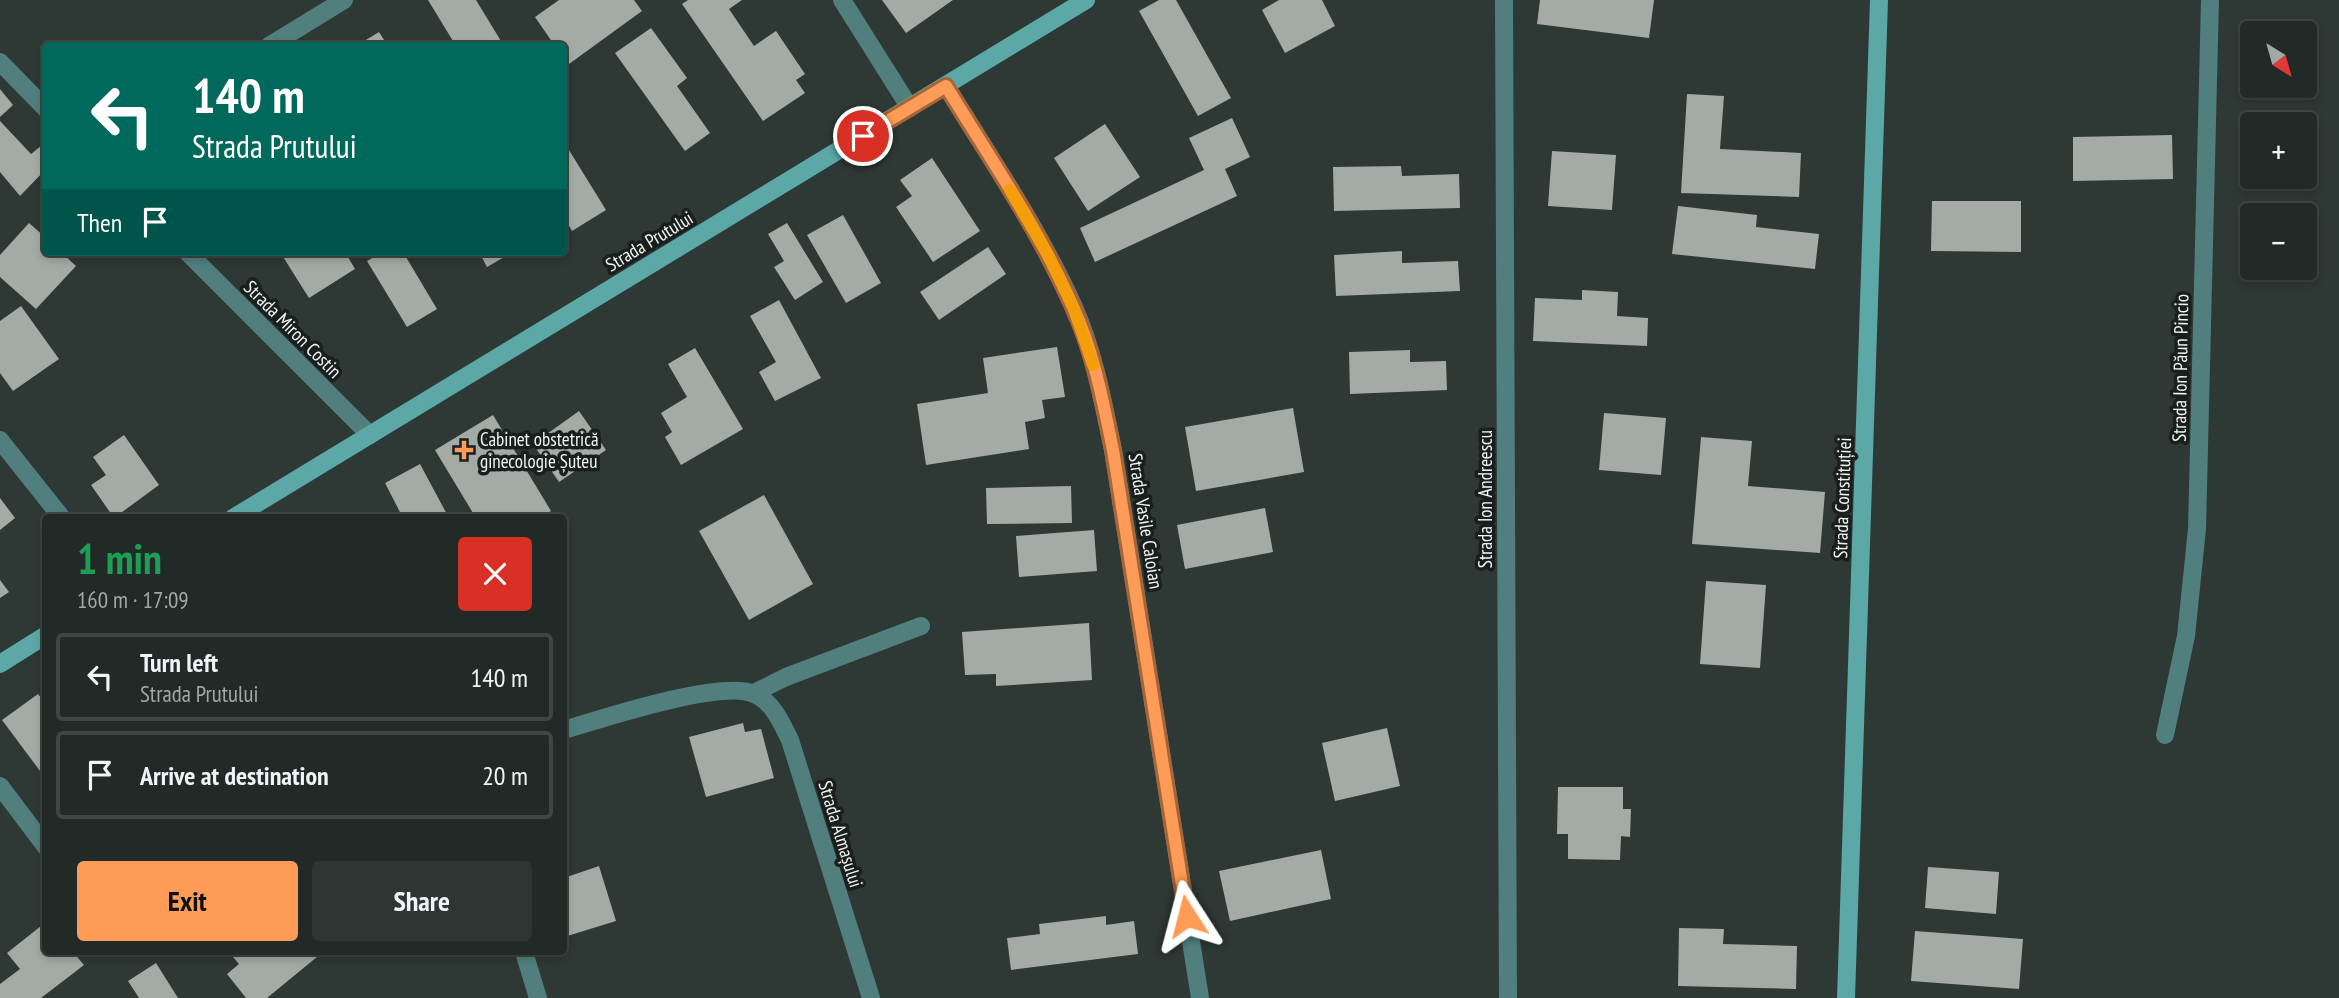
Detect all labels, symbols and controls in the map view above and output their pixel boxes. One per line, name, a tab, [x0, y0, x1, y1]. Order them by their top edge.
north arrow	[2240, 21, 2317, 98]
map controls	[2240, 21, 2317, 280]
text: 140 m	[192, 63, 305, 127]
icon: left	[77, 70, 168, 161]
pin	[833, 106, 893, 166]
button: +	[2240, 112, 2317, 189]
icon: arrive	[844, 117, 882, 155]
text: Strada Prutului	[192, 125, 357, 167]
icon: arrive	[136, 203, 174, 241]
button: −	[2240, 203, 2317, 280]
text: Then	[77, 206, 122, 239]
street label: Strada Prutului	[601, 206, 697, 276]
street label: Strada Miron Costin	[239, 275, 347, 383]
street label: Strada Ion Păun Pincio	[2167, 294, 2193, 442]
place label: Cabinet obstetrică ginecologie Șuteu	[480, 427, 599, 473]
street label: Strada Ion Andreescu	[1473, 430, 1497, 568]
street label: Strada Constituției	[1828, 437, 1856, 559]
marker: Cabinet obstetrică ginecologie Șuteu	[454, 440, 474, 460]
street label: Strada Vasile Caloian	[1123, 452, 1169, 590]
text: 1 min	[77, 531, 162, 586]
button: close	[458, 537, 532, 611]
text: 160 m · 17:09	[77, 585, 189, 614]
text: Turn left	[140, 646, 218, 679]
icon: left	[81, 658, 119, 696]
text: 140 m	[470, 661, 528, 694]
text: Strada Prutului	[140, 679, 258, 708]
icon: arrive	[81, 756, 119, 794]
text: Arrive at destination	[140, 759, 329, 792]
text: 20 m	[482, 759, 528, 792]
street label: Strada Almașului	[813, 778, 869, 890]
button: Exit	[77, 861, 298, 941]
button: Share	[312, 861, 532, 941]
position arrow	[1150, 879, 1224, 953]

